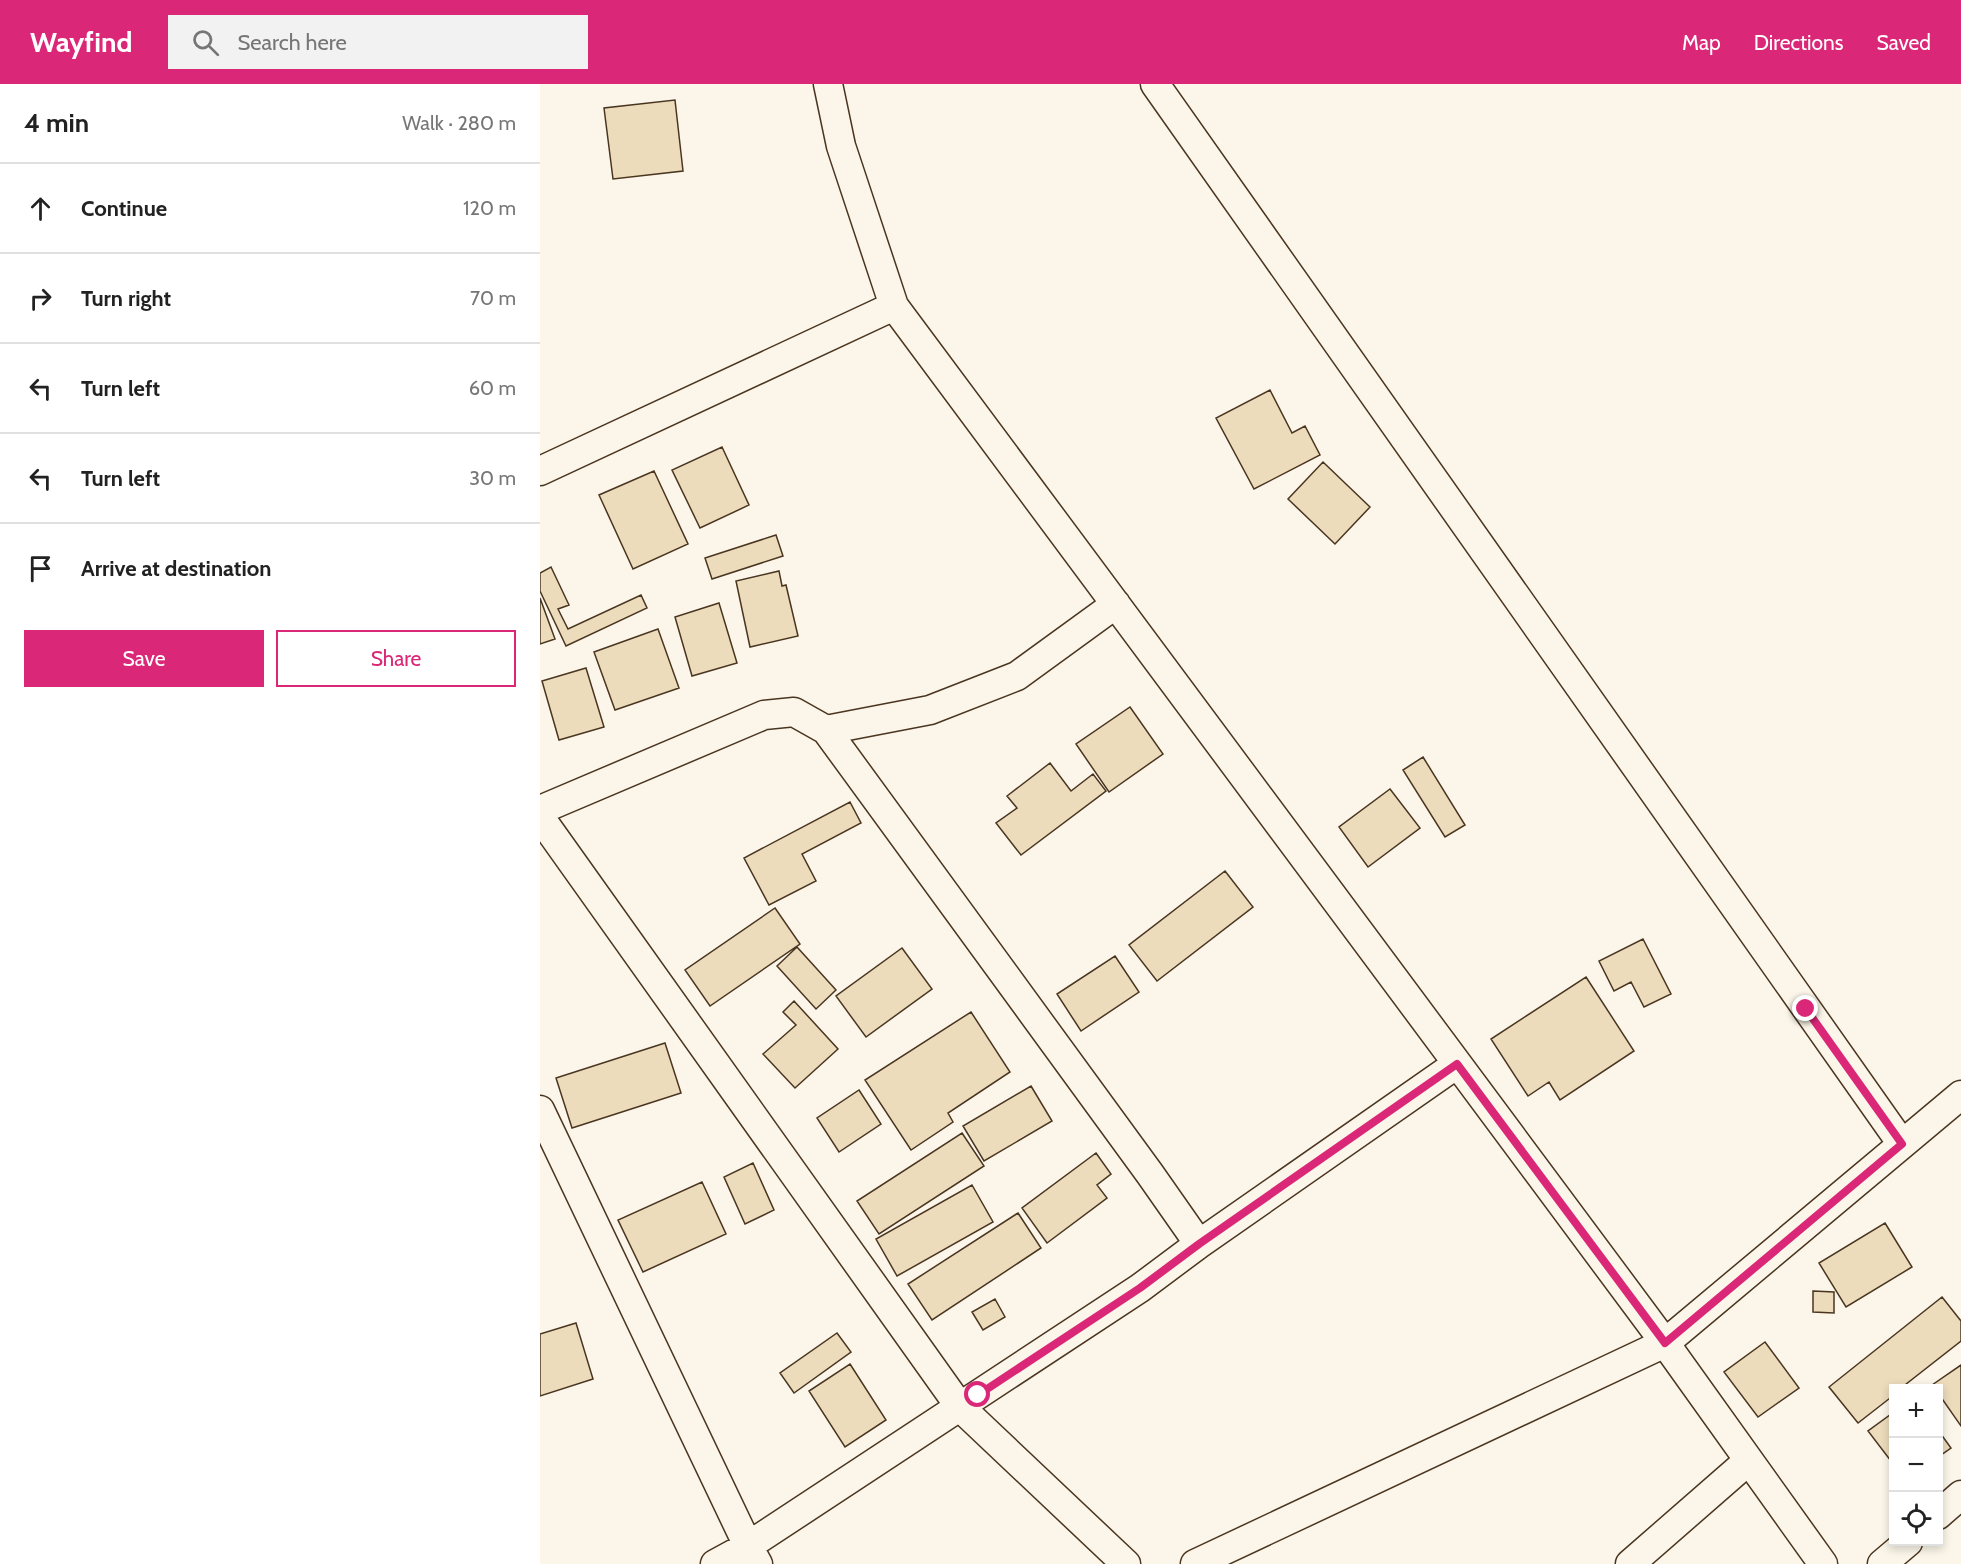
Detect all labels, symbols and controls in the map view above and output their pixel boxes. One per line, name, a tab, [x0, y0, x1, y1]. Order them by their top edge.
search box	[168, 15, 588, 69]
text: Wayfind	[30, 25, 132, 59]
icon: search	[189, 26, 222, 59]
text: Search here	[237, 29, 347, 56]
text: Map	[1682, 30, 1721, 55]
text: Directions	[1754, 30, 1843, 55]
text: Saved	[1876, 30, 1931, 55]
text: 4 min	[24, 107, 89, 139]
text: Walk · 280 m	[402, 111, 516, 135]
icon: ahead	[24, 192, 57, 225]
text: Continue	[81, 195, 167, 222]
text: 120 m	[463, 196, 516, 220]
icon: right	[24, 282, 57, 315]
text: Turn right	[81, 285, 171, 312]
text: 70 m	[470, 286, 516, 310]
icon: left	[24, 372, 57, 405]
text: Turn left	[81, 375, 160, 402]
text: 60 m	[469, 376, 516, 400]
icon: left	[24, 462, 57, 495]
text: Turn left	[81, 465, 160, 492]
text: 30 m	[469, 466, 516, 490]
icon: arrive	[24, 552, 57, 585]
text: Arrive at destination	[81, 555, 271, 582]
button: Save	[24, 630, 264, 687]
button: Share	[276, 630, 516, 687]
route end	[1792, 995, 1818, 1021]
route start	[964, 1381, 990, 1407]
map controls	[1889, 1384, 1943, 1546]
button: +	[1889, 1384, 1943, 1438]
button: −	[1889, 1438, 1943, 1492]
button: locate	[1889, 1492, 1943, 1546]

